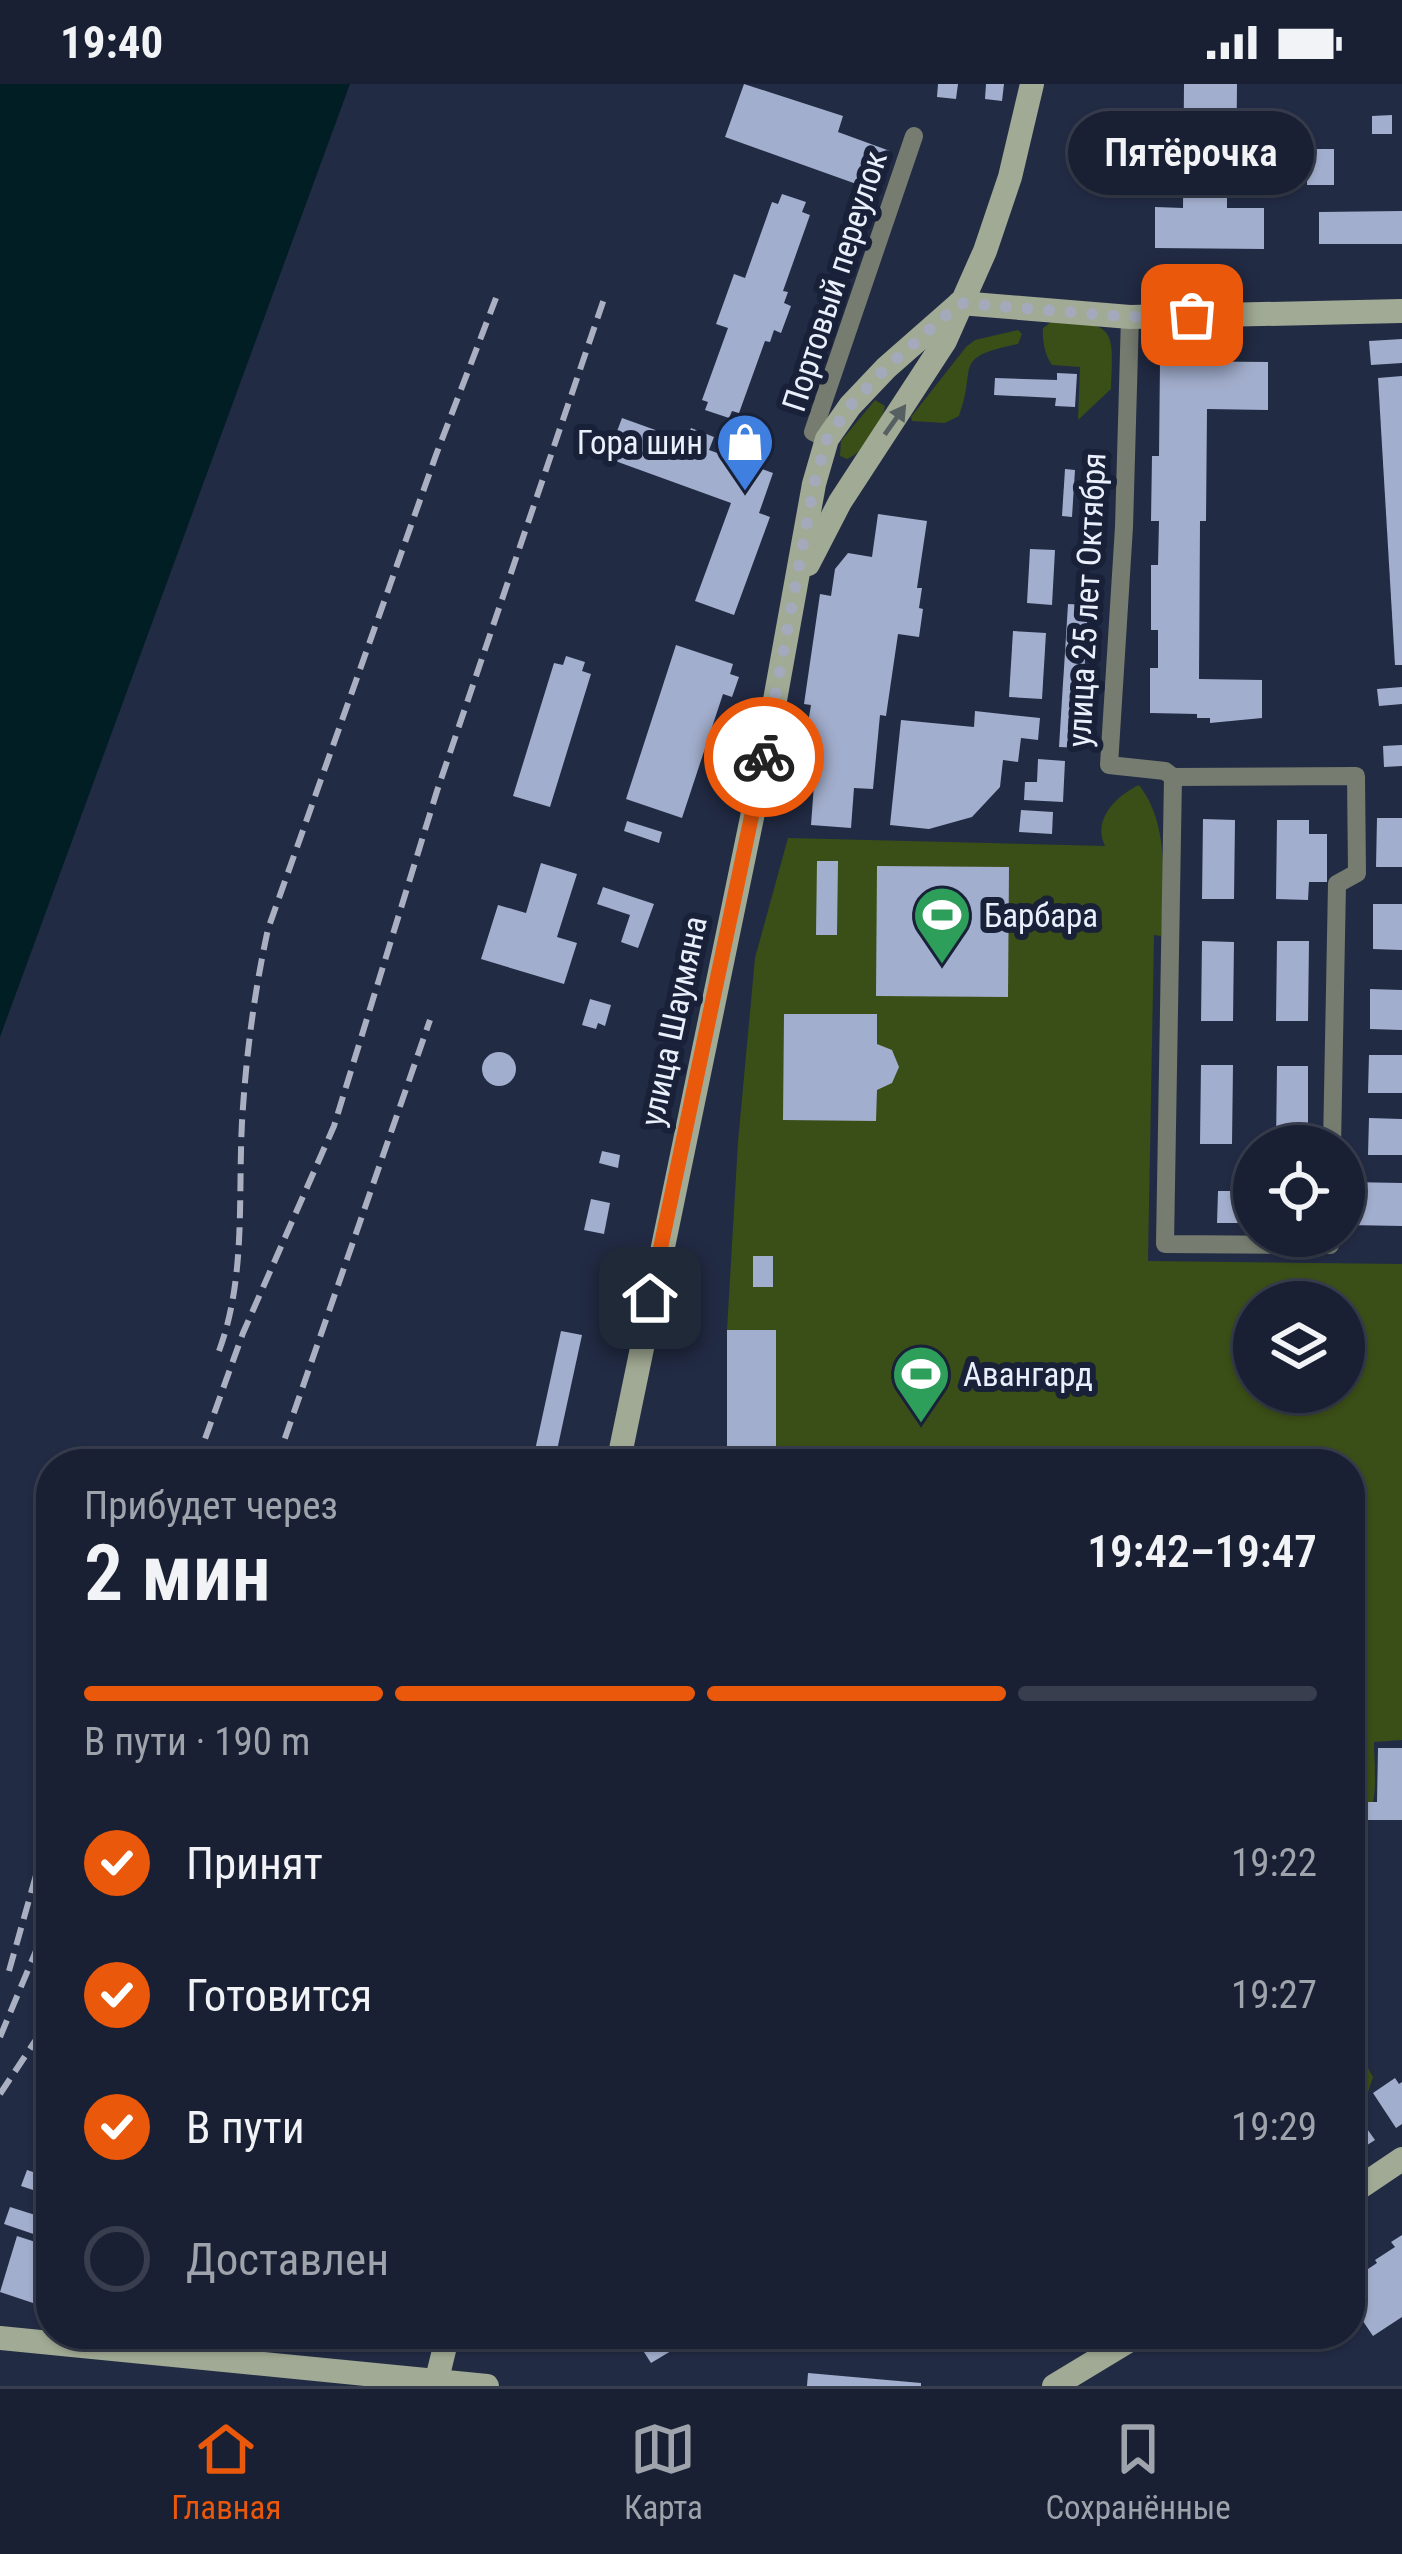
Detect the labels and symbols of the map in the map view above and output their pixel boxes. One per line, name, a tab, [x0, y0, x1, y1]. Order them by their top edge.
callout: Пятёрочка	[1069, 111, 1315, 195]
street label: Портовый переулок	[774, 146, 895, 416]
pin	[1141, 264, 1243, 366]
one-way arrow	[883, 403, 906, 436]
shop icon: Гора шин	[714, 411, 776, 493]
place label: Гора шин	[577, 423, 703, 462]
street label: улица 25 лет Октября	[1059, 452, 1114, 748]
courier	[704, 697, 824, 817]
sports icon: Барбара	[911, 884, 973, 966]
place label: Барбара	[984, 896, 1098, 935]
street label: улица Шаумяна	[632, 913, 715, 1130]
pin	[599, 1247, 701, 1349]
sports icon: Авангард	[890, 1343, 952, 1425]
place label: Авангард	[963, 1355, 1093, 1394]

